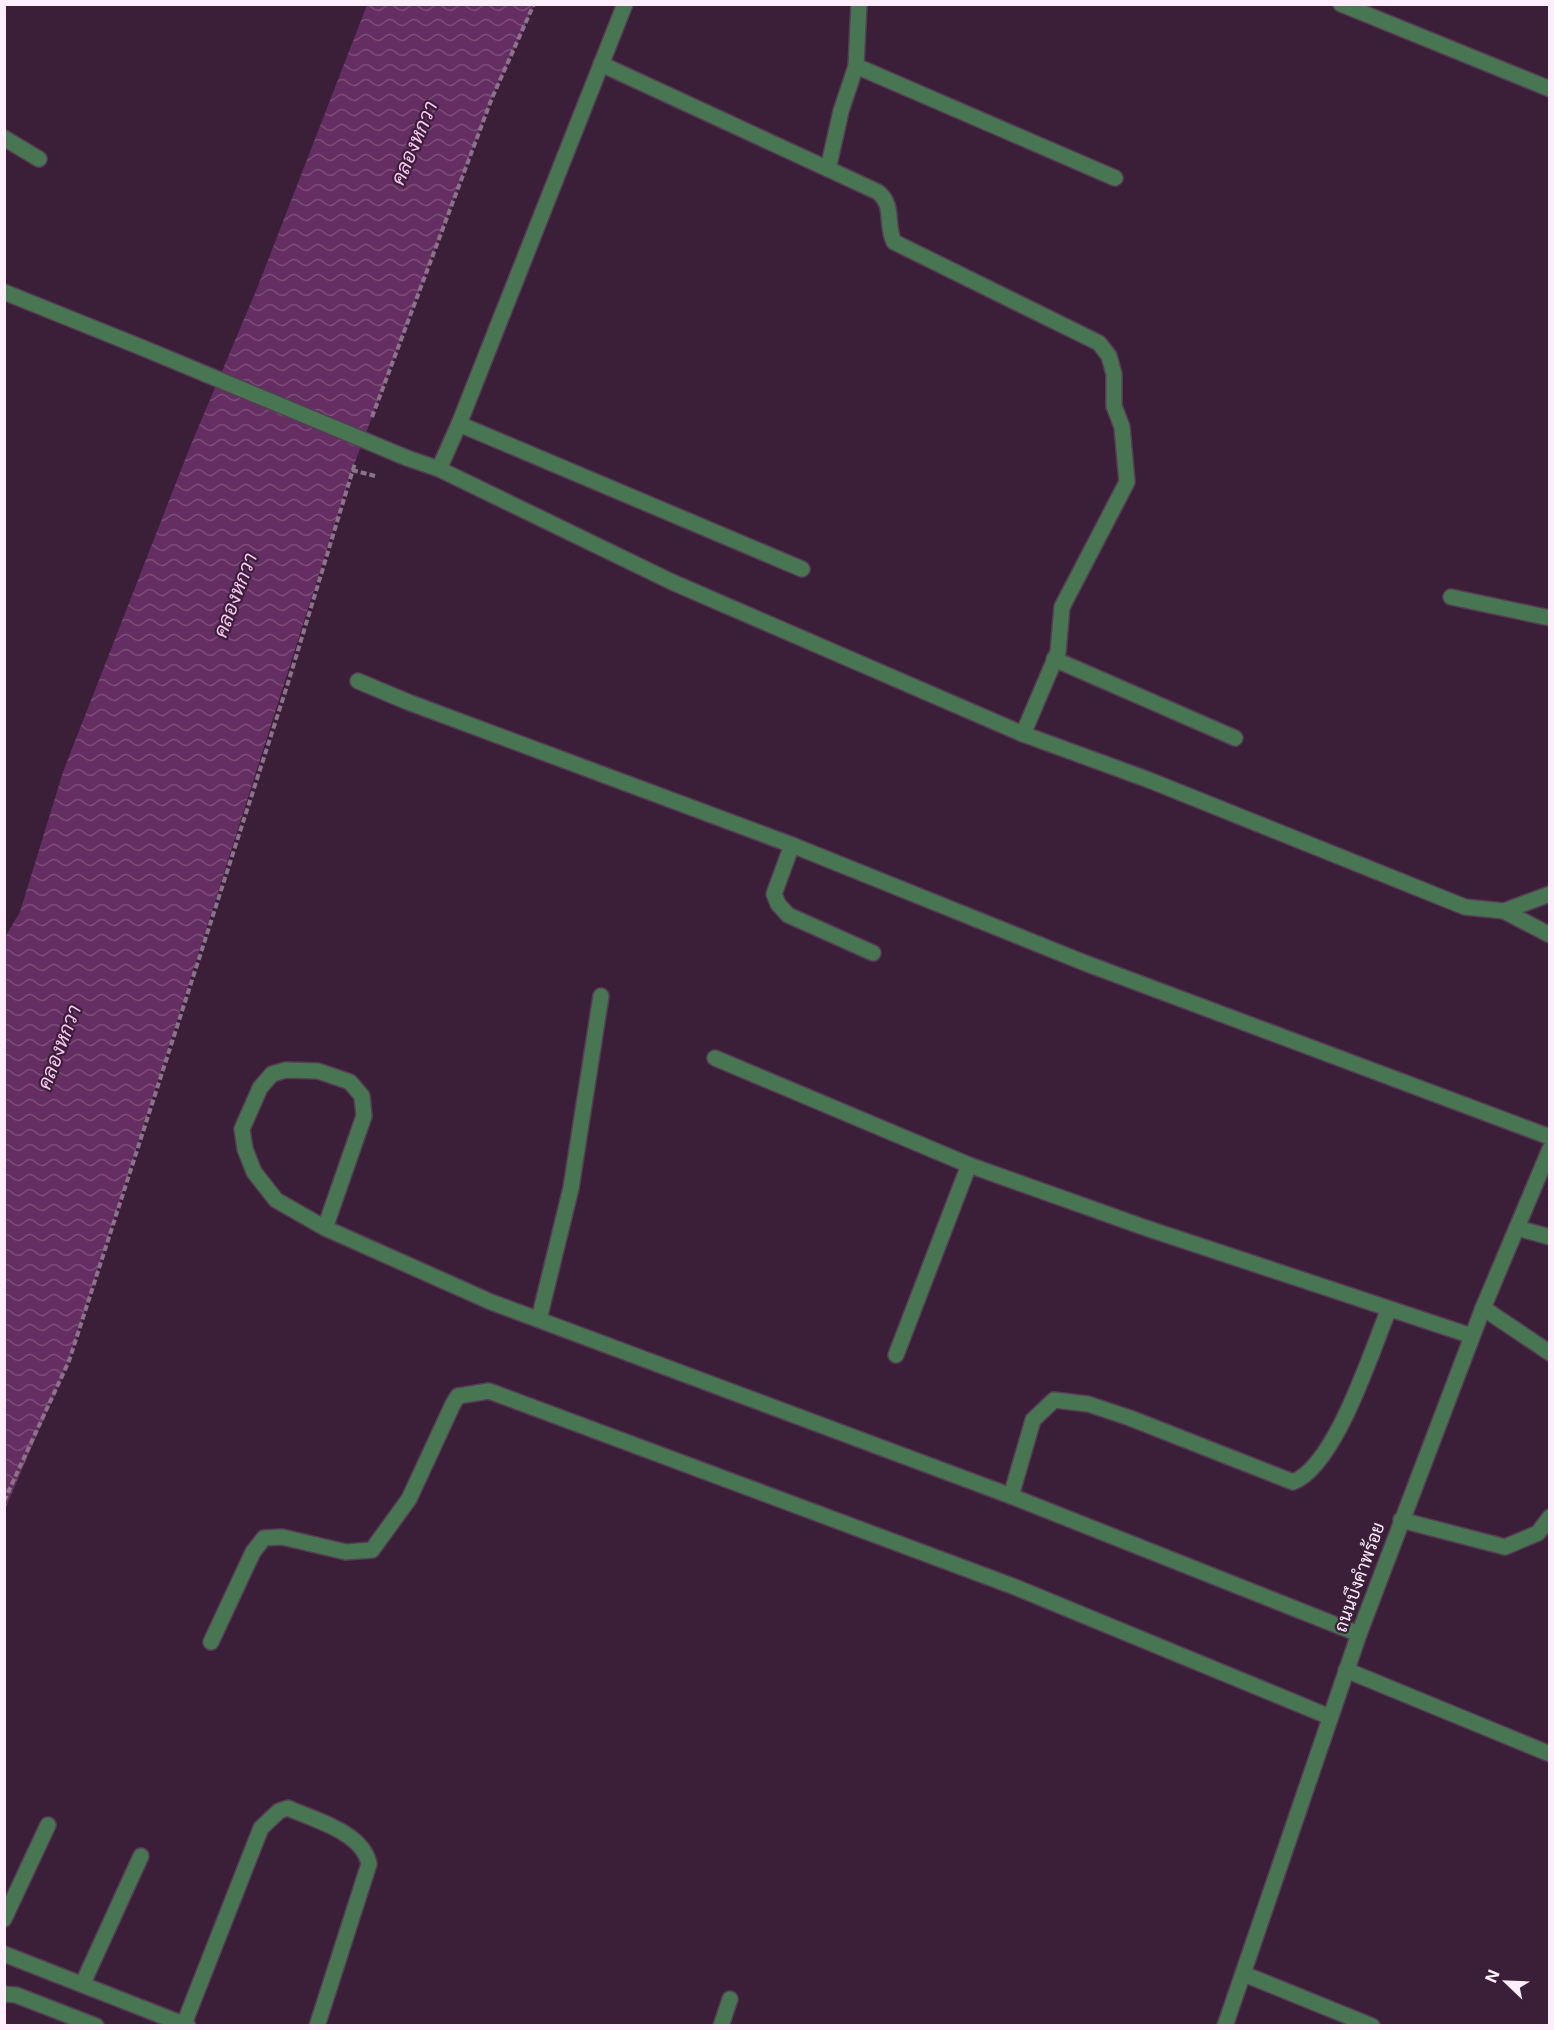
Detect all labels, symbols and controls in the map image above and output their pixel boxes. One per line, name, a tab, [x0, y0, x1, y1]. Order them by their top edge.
water label: คลองหกวา	[386, 97, 442, 189]
water label: คลองหกวา	[208, 549, 262, 641]
water label: คลองหกวา	[32, 1001, 86, 1093]
street label: ถนนบึงคำพร้อย	[1328, 1519, 1389, 1635]
north arrow	[1476, 1952, 1536, 2012]
text: N	[1481, 1967, 1504, 1986]

